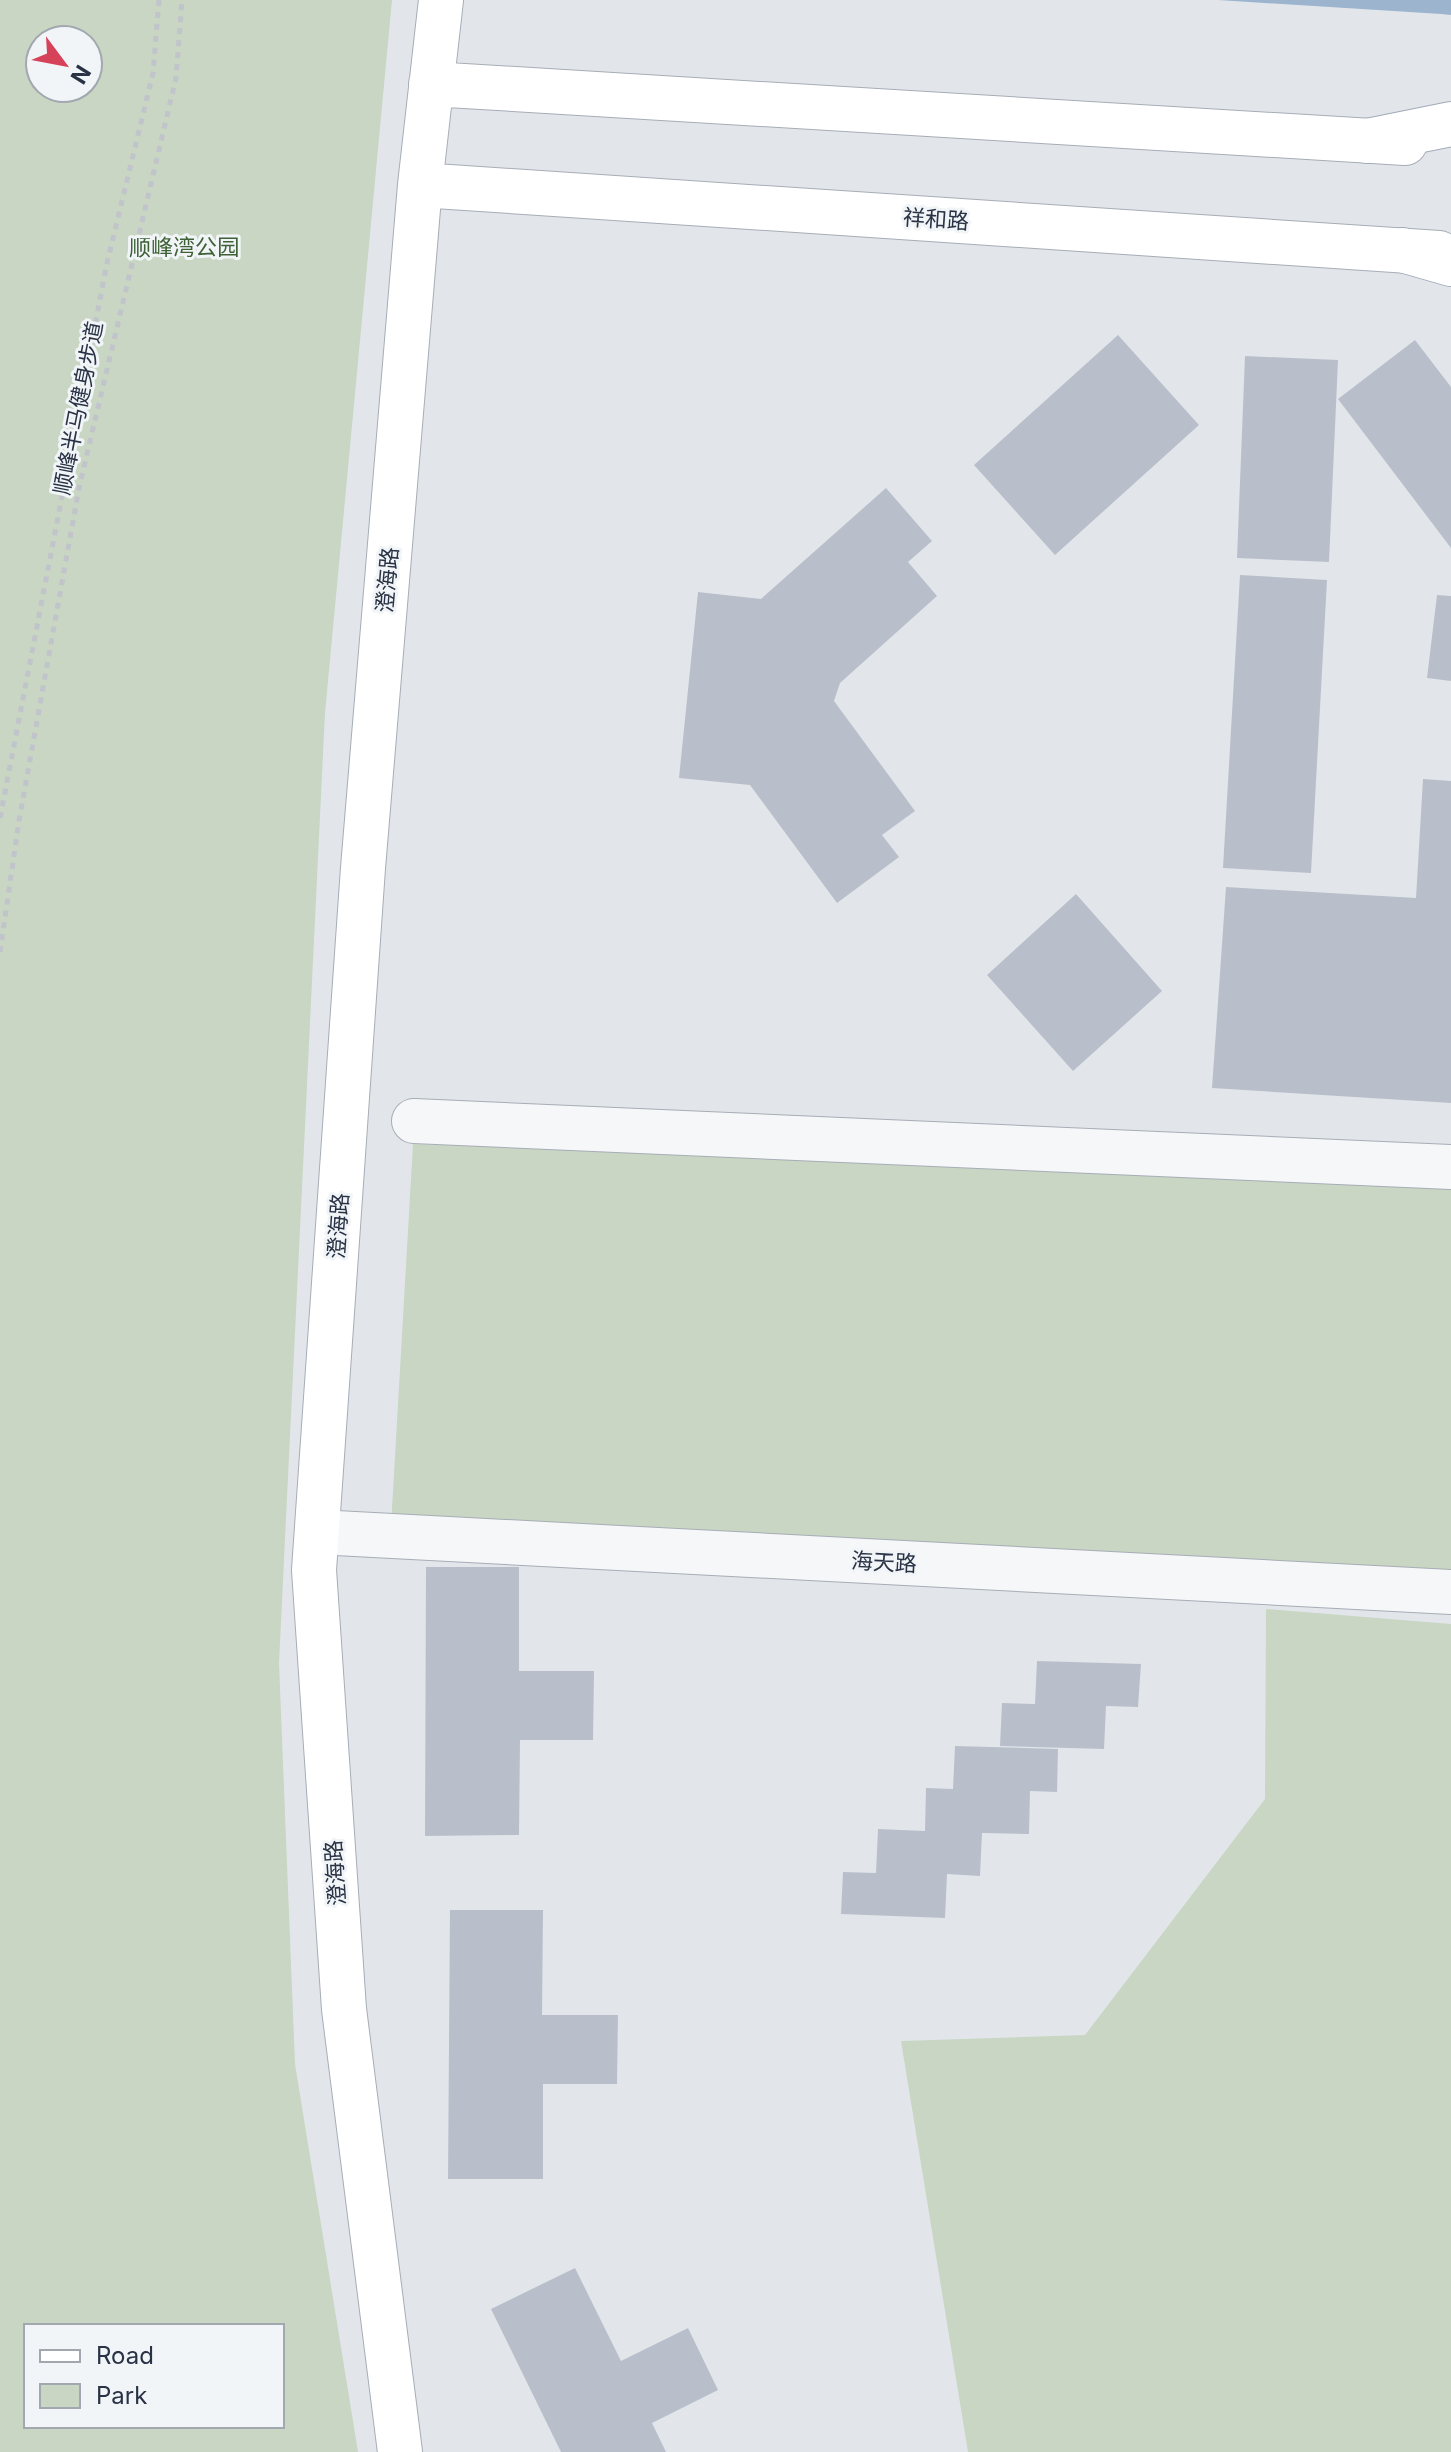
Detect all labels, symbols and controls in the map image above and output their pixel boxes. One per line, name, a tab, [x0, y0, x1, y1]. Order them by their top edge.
north arrow	[24, 24, 104, 104]
text: N	[65, 61, 96, 89]
street label: 祥和路	[902, 204, 970, 234]
park label: 顺峰湾公园	[129, 234, 239, 260]
street label: 顺峰半马健身步道	[48, 319, 108, 497]
street label: 澄海路	[371, 546, 403, 614]
street label: 澄海路	[323, 1192, 353, 1260]
street label: 海天路	[850, 1547, 918, 1577]
street label: 澄海路	[320, 1839, 350, 1907]
legend	[24, 2324, 284, 2428]
text: Road	[96, 2341, 154, 2370]
text: Park	[96, 2381, 147, 2410]

